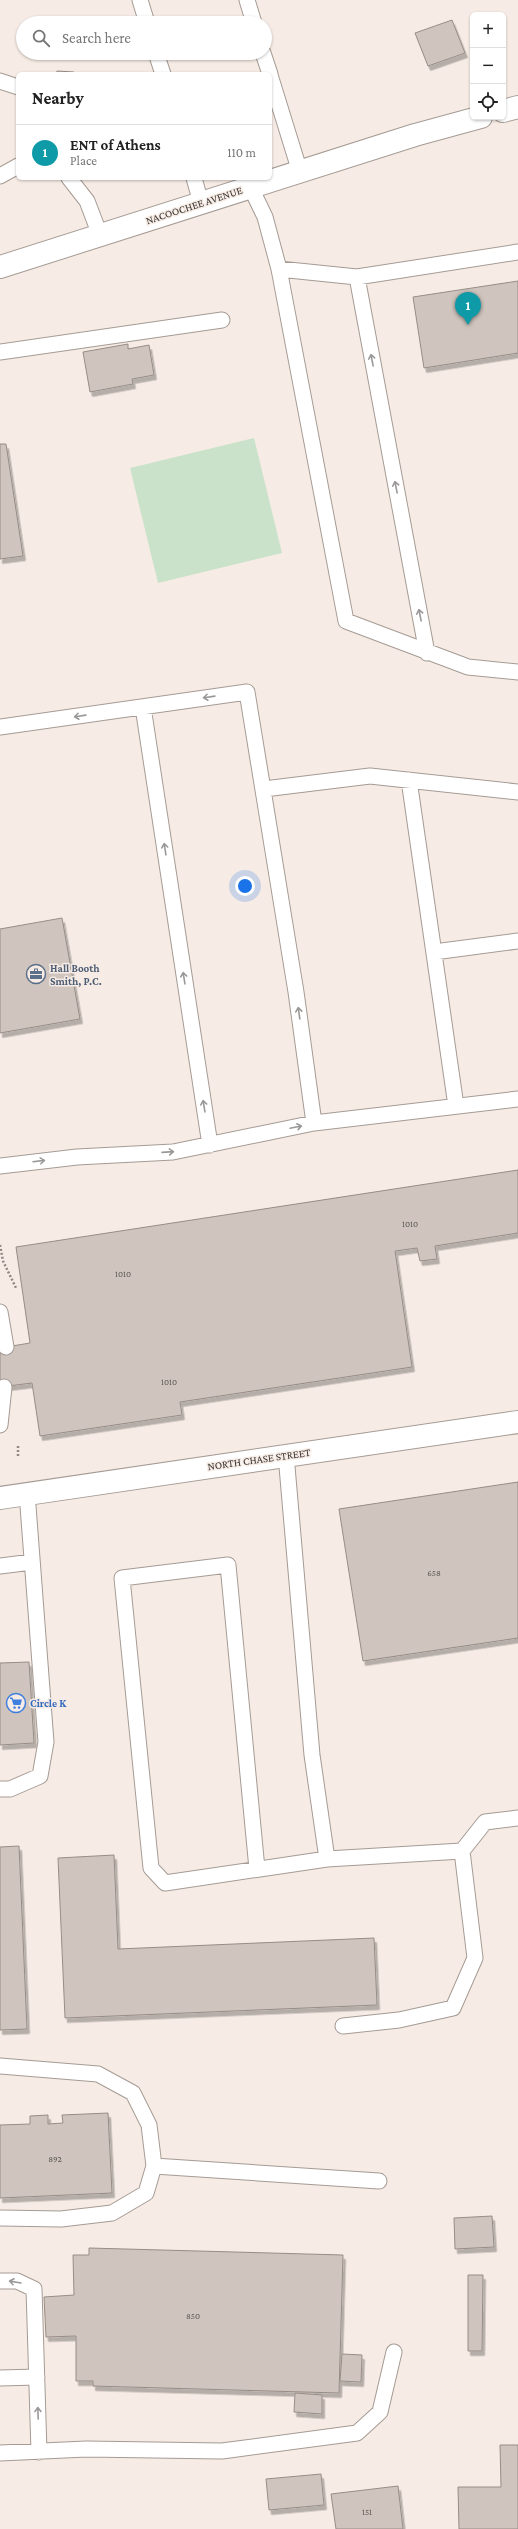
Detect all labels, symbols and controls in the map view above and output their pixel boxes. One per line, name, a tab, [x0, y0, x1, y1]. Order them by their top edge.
map controls	[470, 12, 506, 120]
button: +	[470, 12, 506, 48]
search box	[16, 16, 272, 60]
icon: search	[30, 27, 52, 49]
text: Search here	[62, 30, 131, 46]
button: −	[470, 48, 506, 84]
button: locate	[470, 84, 506, 120]
text: Nearby	[32, 89, 84, 108]
text: ENT of Athens	[70, 137, 161, 153]
text: 1	[43, 145, 47, 160]
text: 110 m	[227, 145, 256, 160]
text: Place	[70, 153, 97, 168]
street label: NACOOCHEE AVENUE	[144, 184, 244, 226]
pin: 1	[455, 292, 481, 325]
one-way arrow	[368, 353, 376, 366]
one-way arrow	[392, 481, 400, 494]
one-way arrow	[416, 609, 424, 622]
one-way arrow	[203, 693, 216, 701]
one-way arrow	[74, 712, 87, 720]
one-way arrow	[161, 843, 169, 856]
your location	[235, 876, 255, 896]
place label: Hall Booth Smith, P.C.	[50, 962, 102, 988]
office icon: Hall Booth Smith, P.C.	[25, 963, 47, 985]
one-way arrow	[180, 972, 188, 985]
one-way arrow	[295, 1007, 303, 1020]
one-way arrow	[200, 1100, 208, 1113]
one-way arrow	[289, 1122, 302, 1130]
one-way arrow	[161, 1149, 174, 1156]
one-way arrow	[32, 1158, 45, 1165]
house number: 1010	[402, 1219, 418, 1229]
house number: 1010	[115, 1269, 131, 1279]
house number: 1010	[161, 1377, 177, 1387]
street label: NORTH CHASE STREET	[207, 1446, 311, 1472]
house number: 658	[427, 1568, 441, 1578]
supermarket icon: Circle K	[5, 1692, 27, 1714]
place label: Circle K	[30, 1697, 67, 1709]
house number: 892	[48, 2154, 62, 2164]
one-way arrow	[9, 2278, 22, 2286]
house number: 850	[186, 2311, 200, 2321]
one-way arrow	[34, 2407, 42, 2420]
house number: 151	[362, 2507, 372, 2517]

